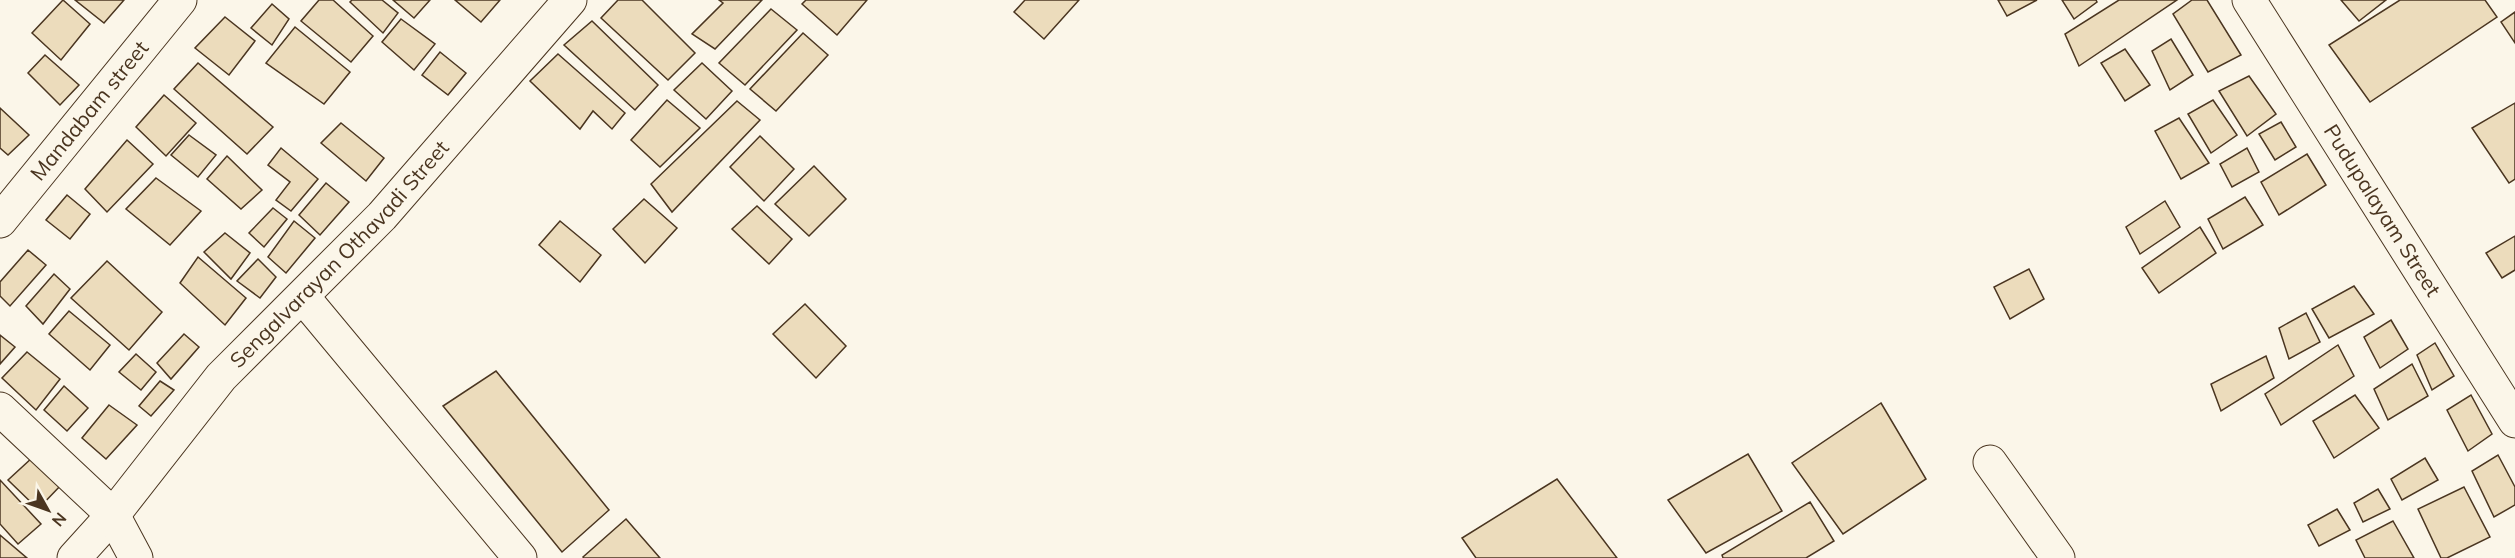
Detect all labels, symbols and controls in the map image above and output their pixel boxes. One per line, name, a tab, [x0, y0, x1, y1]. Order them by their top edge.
street label: Mandabam street	[24, 35, 154, 185]
street label: Pudupalayam Street	[2319, 119, 2447, 301]
street label: Sengalvarayan Othavadi Street	[224, 135, 454, 373]
north arrow	[18, 480, 78, 540]
text: N	[48, 509, 71, 531]

